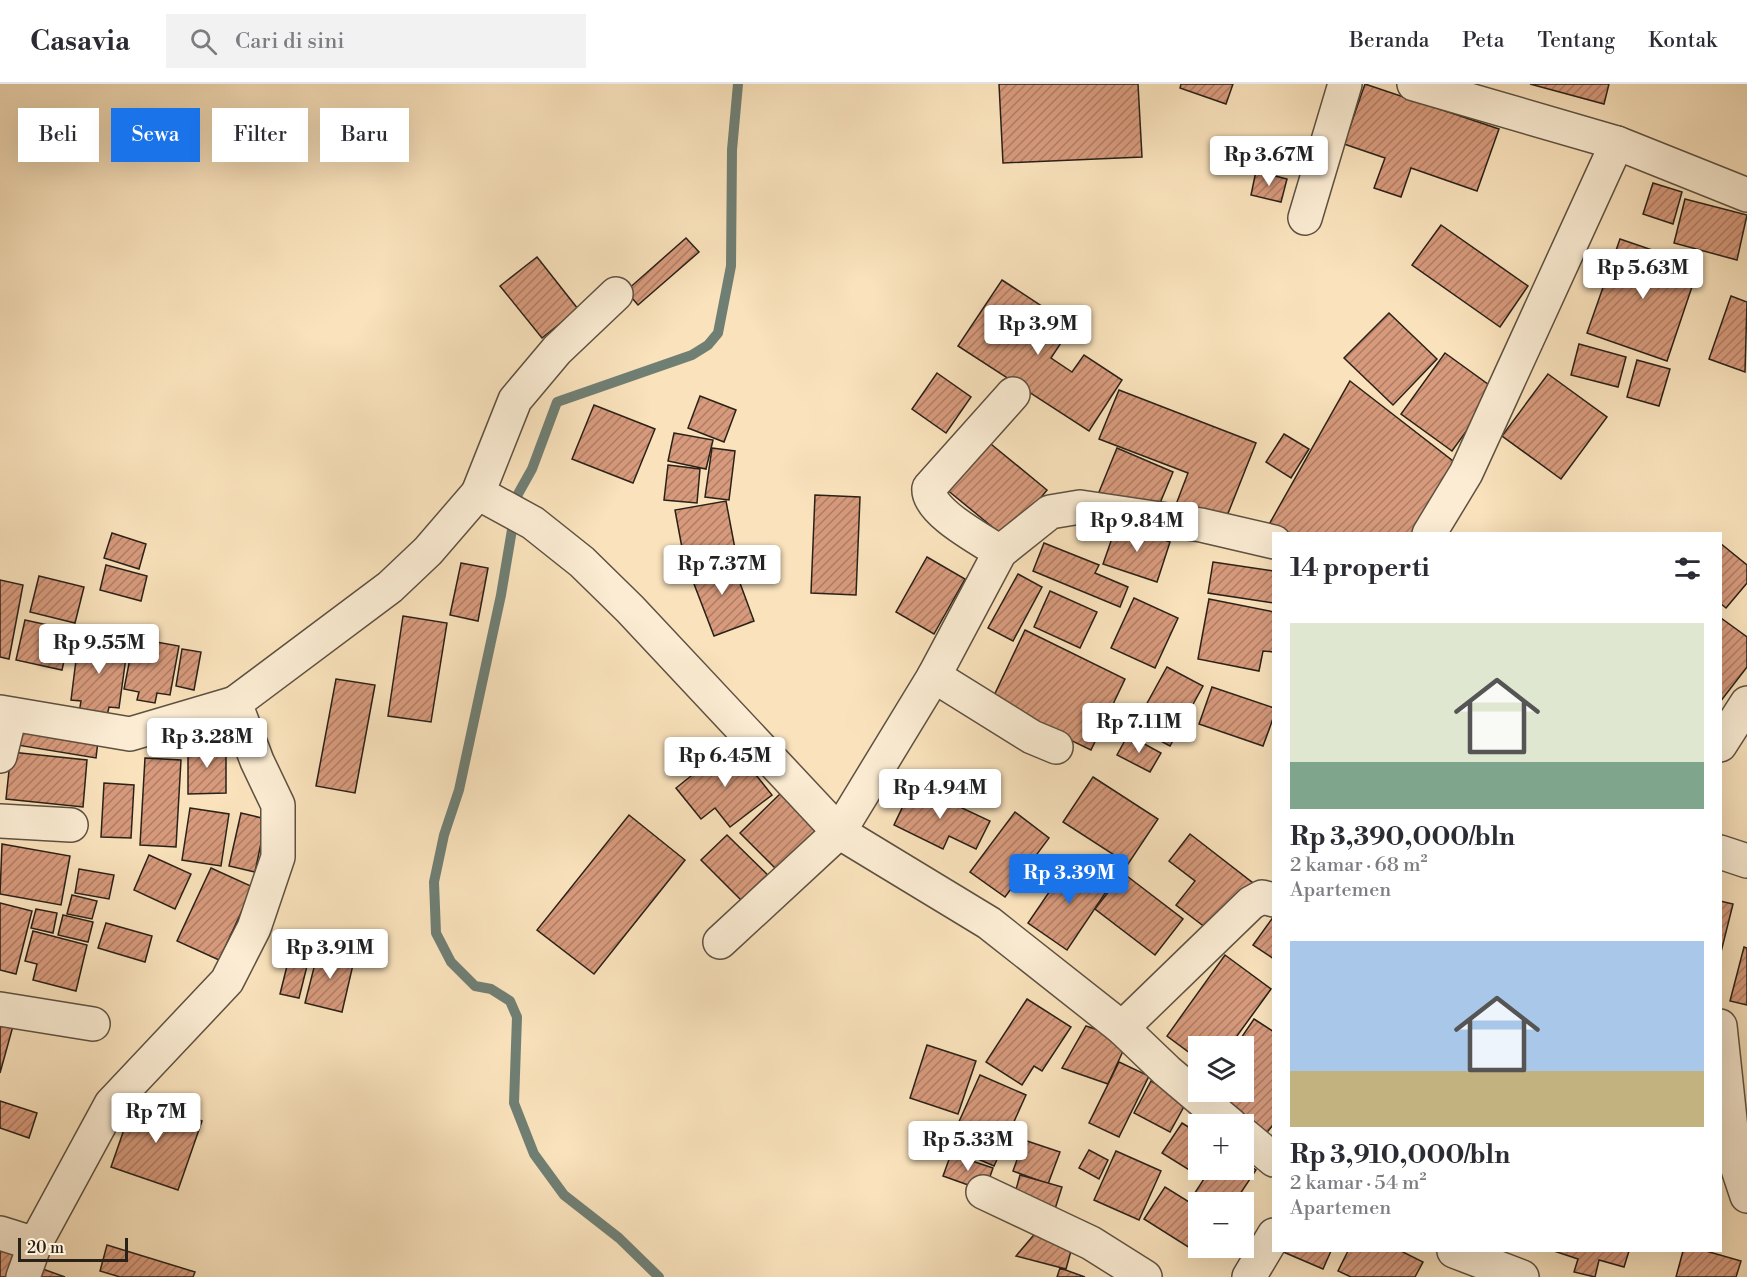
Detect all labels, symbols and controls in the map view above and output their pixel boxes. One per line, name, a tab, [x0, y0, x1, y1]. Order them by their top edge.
search box	[166, 14, 586, 68]
text: Casavia	[30, 24, 130, 59]
icon: search	[187, 25, 220, 58]
text: Cari di sini	[235, 28, 345, 55]
text: Beranda	[1349, 28, 1429, 54]
text: Peta	[1462, 28, 1504, 54]
text: Tentang	[1537, 28, 1615, 54]
text: Kontak	[1648, 28, 1717, 54]
chip: Beli	[18, 108, 99, 162]
chip: Sewa	[111, 108, 200, 162]
chip: Filter	[212, 108, 308, 162]
chip: Baru	[320, 108, 409, 162]
pin: Rp 3.67M	[1207, 136, 1331, 187]
text: Rp 3.67M	[1224, 143, 1314, 168]
pin: Rp 5.63M	[1581, 249, 1705, 300]
text: Rp 5.63M	[1597, 256, 1689, 281]
pin: Rp 3.9M	[983, 305, 1093, 356]
text: Rp 3.9M	[998, 312, 1078, 337]
pin: Rp 9.84M	[1075, 502, 1199, 553]
text: Rp 9.84M	[1090, 509, 1184, 534]
pin: Rp 7.37M	[660, 545, 784, 596]
text: Rp 7.37M	[678, 552, 766, 577]
text: 14 properti	[1290, 552, 1429, 584]
icon: filters	[1671, 552, 1704, 585]
pin: Rp 9.55M	[37, 624, 161, 675]
text: Rp 9.55M	[53, 631, 145, 656]
icon: home	[1443, 662, 1551, 770]
pin: Rp 7.11M	[1077, 703, 1201, 754]
text: Rp 7.11M	[1096, 710, 1182, 735]
pin: Rp 3.28M	[145, 718, 269, 769]
text: Rp 3.28M	[161, 725, 253, 750]
pin: Rp 6.45M	[663, 737, 787, 788]
text: Rp 6.45M	[678, 744, 772, 769]
pin: Rp 4.94M	[878, 769, 1002, 820]
text: Rp 4.94M	[893, 776, 987, 801]
text: Rp 3,390,000/bln	[1290, 821, 1515, 853]
text: 2 kamar · 68 m²	[1290, 853, 1428, 878]
pin: Rp 3.39M	[1007, 854, 1131, 905]
text: Rp 3.39M	[1023, 861, 1115, 886]
text: Apartemen	[1290, 878, 1391, 903]
pin: Rp 3.91M	[268, 929, 392, 980]
text: Rp 3.91M	[286, 936, 374, 961]
icon: home	[1443, 980, 1551, 1088]
map controls	[1188, 1036, 1254, 1258]
button: layers	[1188, 1036, 1254, 1102]
pin: Rp 7M	[114, 1093, 198, 1144]
text: Rp 7M	[125, 1100, 187, 1125]
button: +	[1188, 1114, 1254, 1180]
pin: Rp 5.33M	[906, 1121, 1030, 1172]
text: Rp 5.33M	[922, 1128, 1014, 1153]
text: Rp 3,910,000/bln	[1290, 1139, 1510, 1171]
text: 2 kamar · 54 m²	[1290, 1171, 1427, 1196]
button: −	[1188, 1192, 1254, 1258]
text: Apartemen	[1290, 1196, 1391, 1221]
scale bar	[18, 1235, 128, 1262]
text: 20 m	[27, 1238, 64, 1258]

